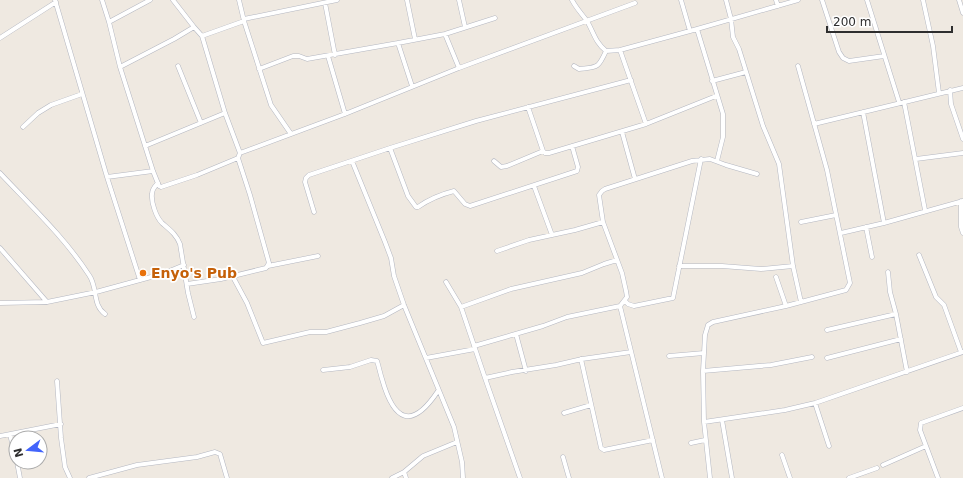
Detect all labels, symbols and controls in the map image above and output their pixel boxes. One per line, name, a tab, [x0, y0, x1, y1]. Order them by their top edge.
scale bar	[827, 8, 952, 34]
text: 200 m	[833, 15, 871, 29]
place label: Enyo's Pub	[151, 265, 237, 281]
marker: Enyo's Pub	[138, 268, 148, 278]
north arrow	[8, 430, 48, 470]
text: N	[11, 446, 26, 459]

